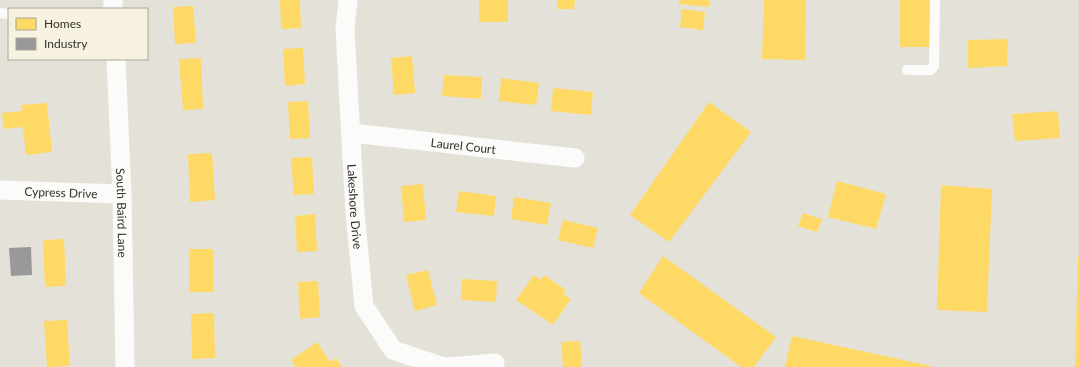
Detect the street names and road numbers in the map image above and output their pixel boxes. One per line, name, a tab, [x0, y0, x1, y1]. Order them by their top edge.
street label: Laurel Court	[430, 134, 497, 157]
street label: Lakeshore Drive	[345, 164, 366, 250]
street label: South Baird Lane	[113, 168, 131, 258]
street label: Cypress Drive	[24, 183, 98, 201]

